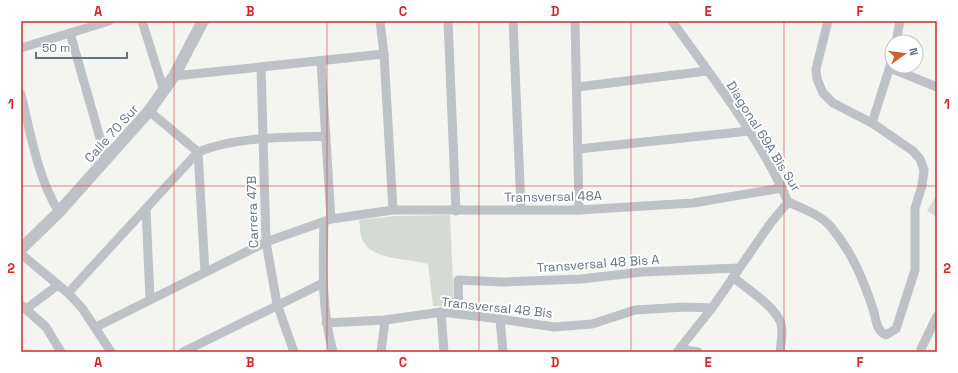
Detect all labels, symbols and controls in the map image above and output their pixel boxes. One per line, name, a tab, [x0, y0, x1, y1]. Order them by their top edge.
text: A	[94, 3, 103, 20]
text: B	[246, 3, 255, 20]
text: C	[399, 3, 407, 20]
text: D	[551, 3, 560, 20]
text: E	[704, 3, 712, 20]
text: F	[857, 3, 864, 20]
scale bar	[36, 34, 127, 60]
north arrow	[884, 34, 924, 74]
text: 50 m	[42, 40, 70, 56]
text: N	[906, 46, 921, 57]
street label: Diagonal 69A Bis Sur	[723, 78, 805, 195]
text: 1	[8, 96, 14, 113]
text: 1	[944, 96, 950, 113]
street label: Calle 70 Sur	[81, 100, 142, 166]
street label: Carrera 47B	[243, 176, 262, 248]
street label: Transversal 48A	[504, 187, 602, 206]
street label: Transversal 48 Bis A	[536, 251, 660, 276]
text: 2	[7, 260, 15, 277]
text: 2	[943, 260, 951, 277]
street label: Transversal 48 Bis	[441, 293, 553, 322]
text: A	[94, 354, 103, 371]
text: B	[246, 354, 255, 371]
text: C	[399, 354, 407, 371]
text: D	[551, 354, 560, 371]
text: E	[704, 354, 712, 371]
text: F	[857, 354, 864, 371]

